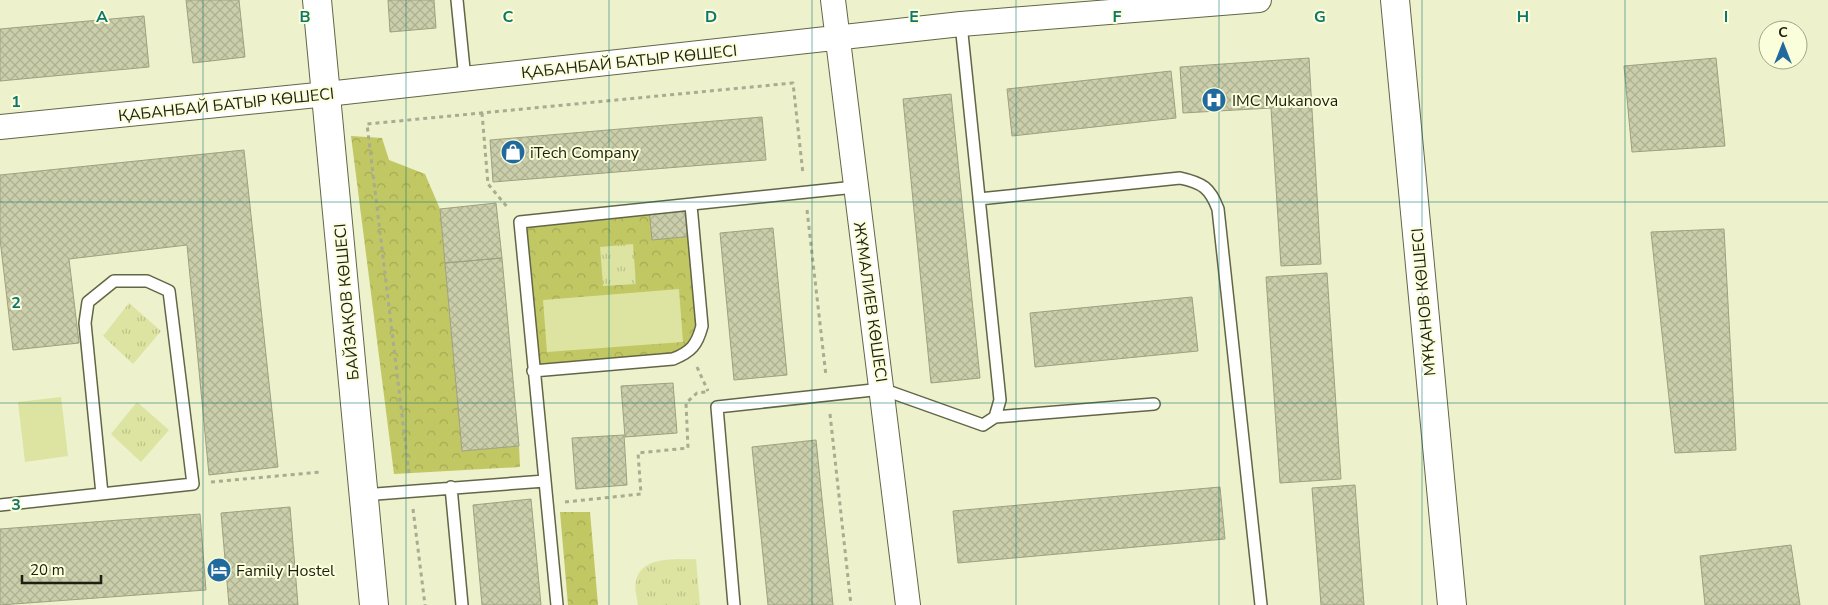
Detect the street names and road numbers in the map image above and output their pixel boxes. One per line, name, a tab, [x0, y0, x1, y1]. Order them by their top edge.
street label: ҚАБАНБАЙ БАТЫР КӨШЕСІ	[520, 40, 738, 84]
street label: ҚАБАНБАЙ БАТЫР КӨШЕСІ	[117, 83, 335, 127]
street label: ЖҰМАЛИЕВ КӨШЕСІ	[848, 221, 892, 384]
street label: БАЙЗАҚОВ КӨШЕСІ	[329, 223, 365, 381]
street label: МҰҚАНОВ КӨШЕСІ	[1407, 227, 1441, 377]

